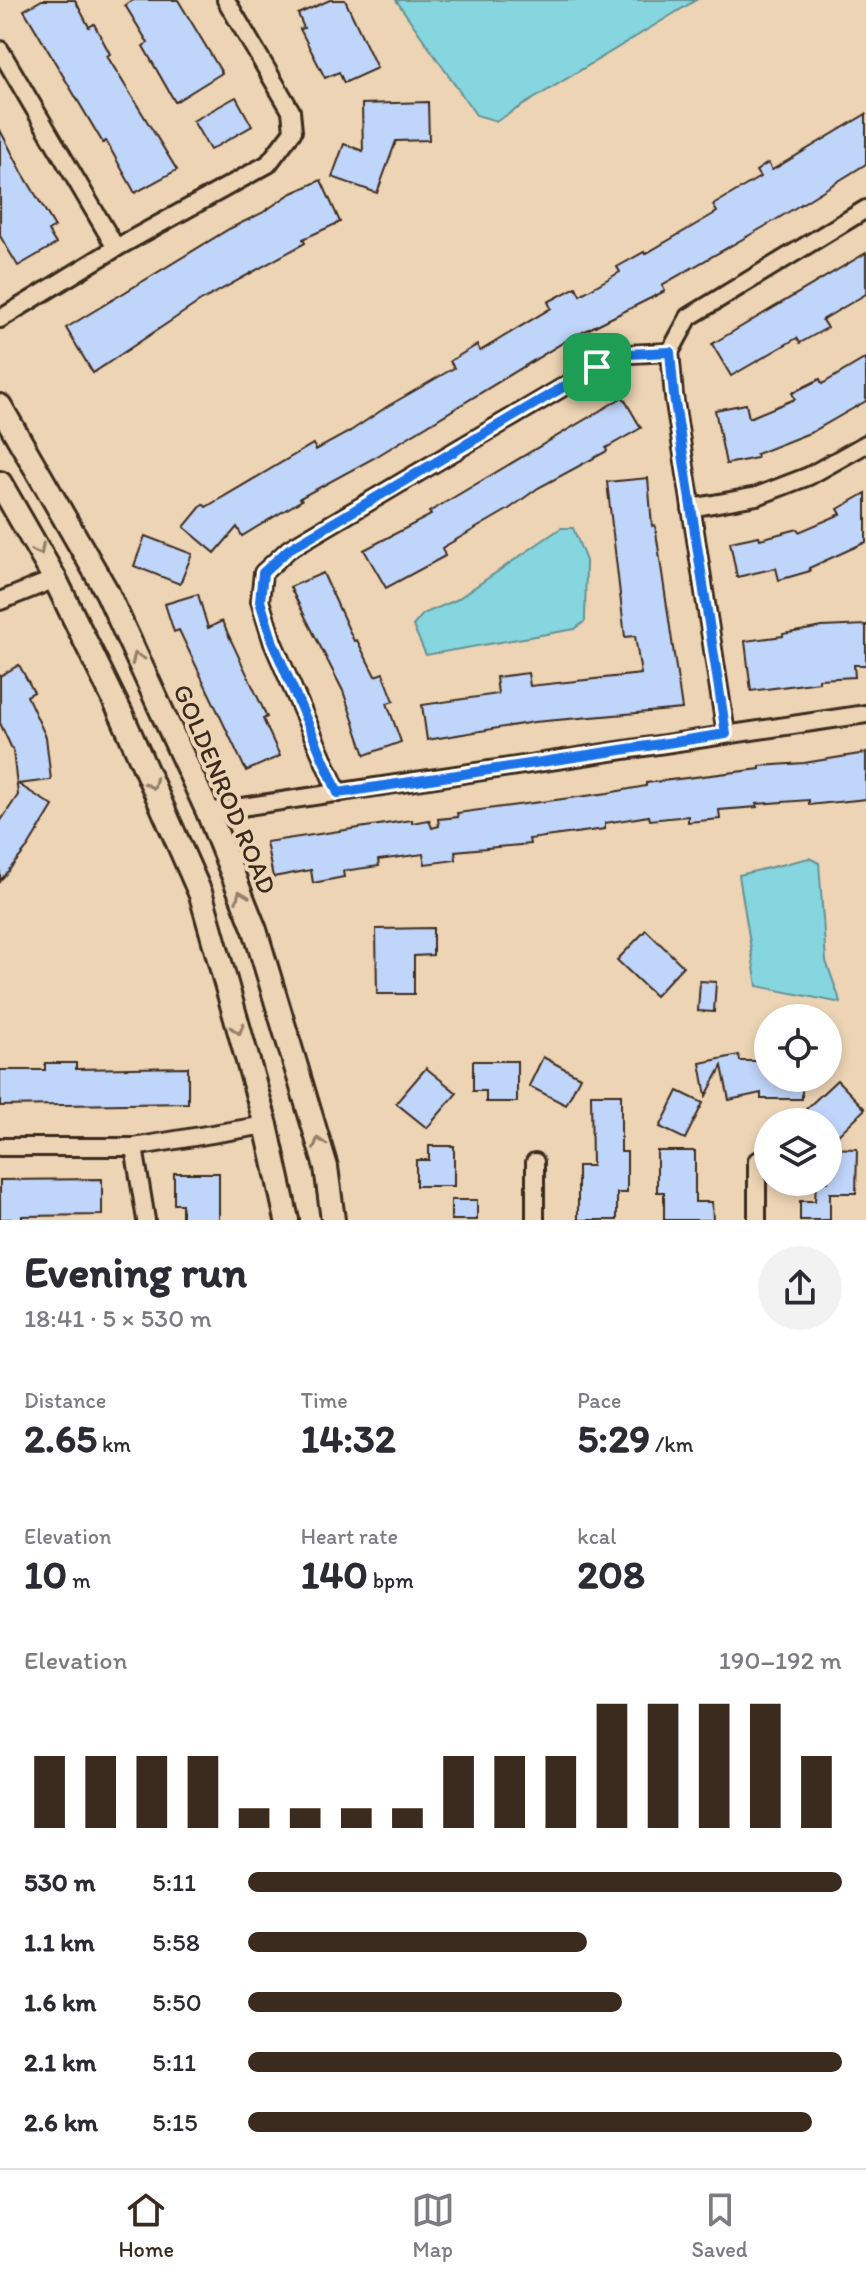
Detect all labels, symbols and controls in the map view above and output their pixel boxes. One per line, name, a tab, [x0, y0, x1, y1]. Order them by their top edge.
pin	[563, 333, 631, 401]
icon: arrive	[575, 345, 619, 389]
one-way arrow	[29, 542, 44, 557]
one-way arrow	[131, 651, 147, 666]
street label: GOLDENROD ROAD	[166, 679, 284, 899]
one-way arrow	[143, 776, 159, 790]
one-way arrow	[234, 890, 251, 904]
map controls	[754, 1004, 842, 1196]
button: locate	[754, 1004, 842, 1092]
one-way arrow	[229, 1021, 246, 1035]
button: layers	[754, 1108, 842, 1196]
one-way arrow	[312, 1137, 328, 1151]
text: Evening run	[24, 1245, 247, 1298]
button: share	[758, 1246, 842, 1330]
text: 18:41 · 5 × 530 m	[24, 1302, 212, 1334]
text: Distance	[24, 1387, 106, 1414]
text: Time	[301, 1387, 348, 1414]
text: Pace	[577, 1387, 621, 1414]
text: 2.65	[24, 1414, 97, 1462]
text: 14:32	[301, 1414, 396, 1462]
text: 5:29	[577, 1414, 650, 1462]
text: km	[97, 1431, 131, 1458]
text: /km	[650, 1431, 693, 1458]
text: Elevation	[24, 1523, 111, 1550]
text: Heart rate	[301, 1523, 398, 1550]
text: kcal	[577, 1523, 616, 1550]
text: 10	[24, 1550, 67, 1598]
text: 140	[301, 1550, 368, 1598]
text: 208	[577, 1550, 645, 1598]
text: m	[67, 1567, 91, 1594]
text: bpm	[368, 1567, 414, 1594]
text: Elevation	[24, 1644, 127, 1676]
text: 190–192 m	[719, 1644, 842, 1676]
text: 530 m	[24, 1866, 96, 1898]
text: 5:11	[152, 1866, 196, 1898]
text: 1.1 km	[24, 1926, 95, 1958]
text: 5:58	[152, 1926, 200, 1958]
text: 1.6 km	[24, 1986, 96, 2018]
text: 5:50	[152, 1986, 202, 2018]
text: 2.1 km	[24, 2046, 96, 2078]
text: 5:11	[152, 2046, 196, 2078]
text: 2.6 km	[24, 2106, 98, 2138]
text: 5:15	[152, 2106, 198, 2138]
tab: Home	[118, 2188, 174, 2263]
tab: Map	[411, 2188, 455, 2263]
tab: Saved	[691, 2188, 748, 2263]

